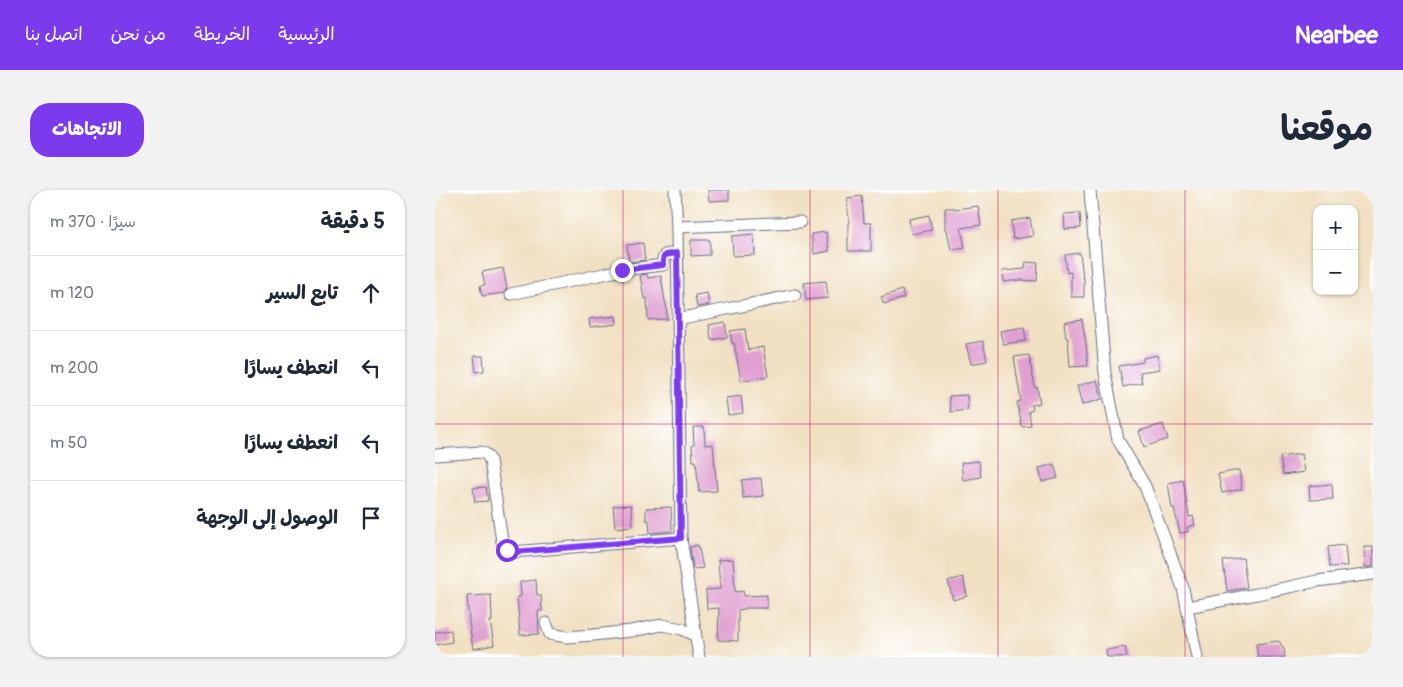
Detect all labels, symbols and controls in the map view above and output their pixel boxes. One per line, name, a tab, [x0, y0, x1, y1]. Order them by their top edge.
text: Nearbee	[1295, 21, 1378, 50]
text: اتصل بنا	[25, 23, 83, 46]
text: من نحن	[111, 23, 166, 46]
text: الخريطة	[194, 23, 250, 46]
text: الرئيسية	[278, 23, 335, 46]
button: الاتجاهات	[30, 103, 144, 157]
text: موقعنا	[1280, 107, 1373, 151]
map controls	[1313, 205, 1358, 295]
button: +	[1313, 205, 1358, 250]
text: 5 دقيقة	[321, 208, 385, 235]
text: سيرًا · 370 m	[50, 212, 136, 232]
button: −	[1313, 250, 1358, 295]
route end	[611, 259, 634, 282]
icon: ahead	[357, 279, 385, 307]
text: تابع السير	[266, 281, 338, 305]
text: 120 m	[50, 283, 94, 303]
icon: left	[357, 354, 385, 382]
text: انعطف يسارًا	[244, 356, 338, 380]
text: 200 m	[50, 358, 99, 378]
icon: left	[357, 429, 385, 457]
text: انعطف يسارًا	[244, 431, 338, 455]
text: 50 m	[50, 433, 87, 453]
icon: arrive	[357, 504, 385, 532]
text: الوصول إلى الوجهة	[196, 506, 338, 530]
route start	[496, 539, 519, 562]

